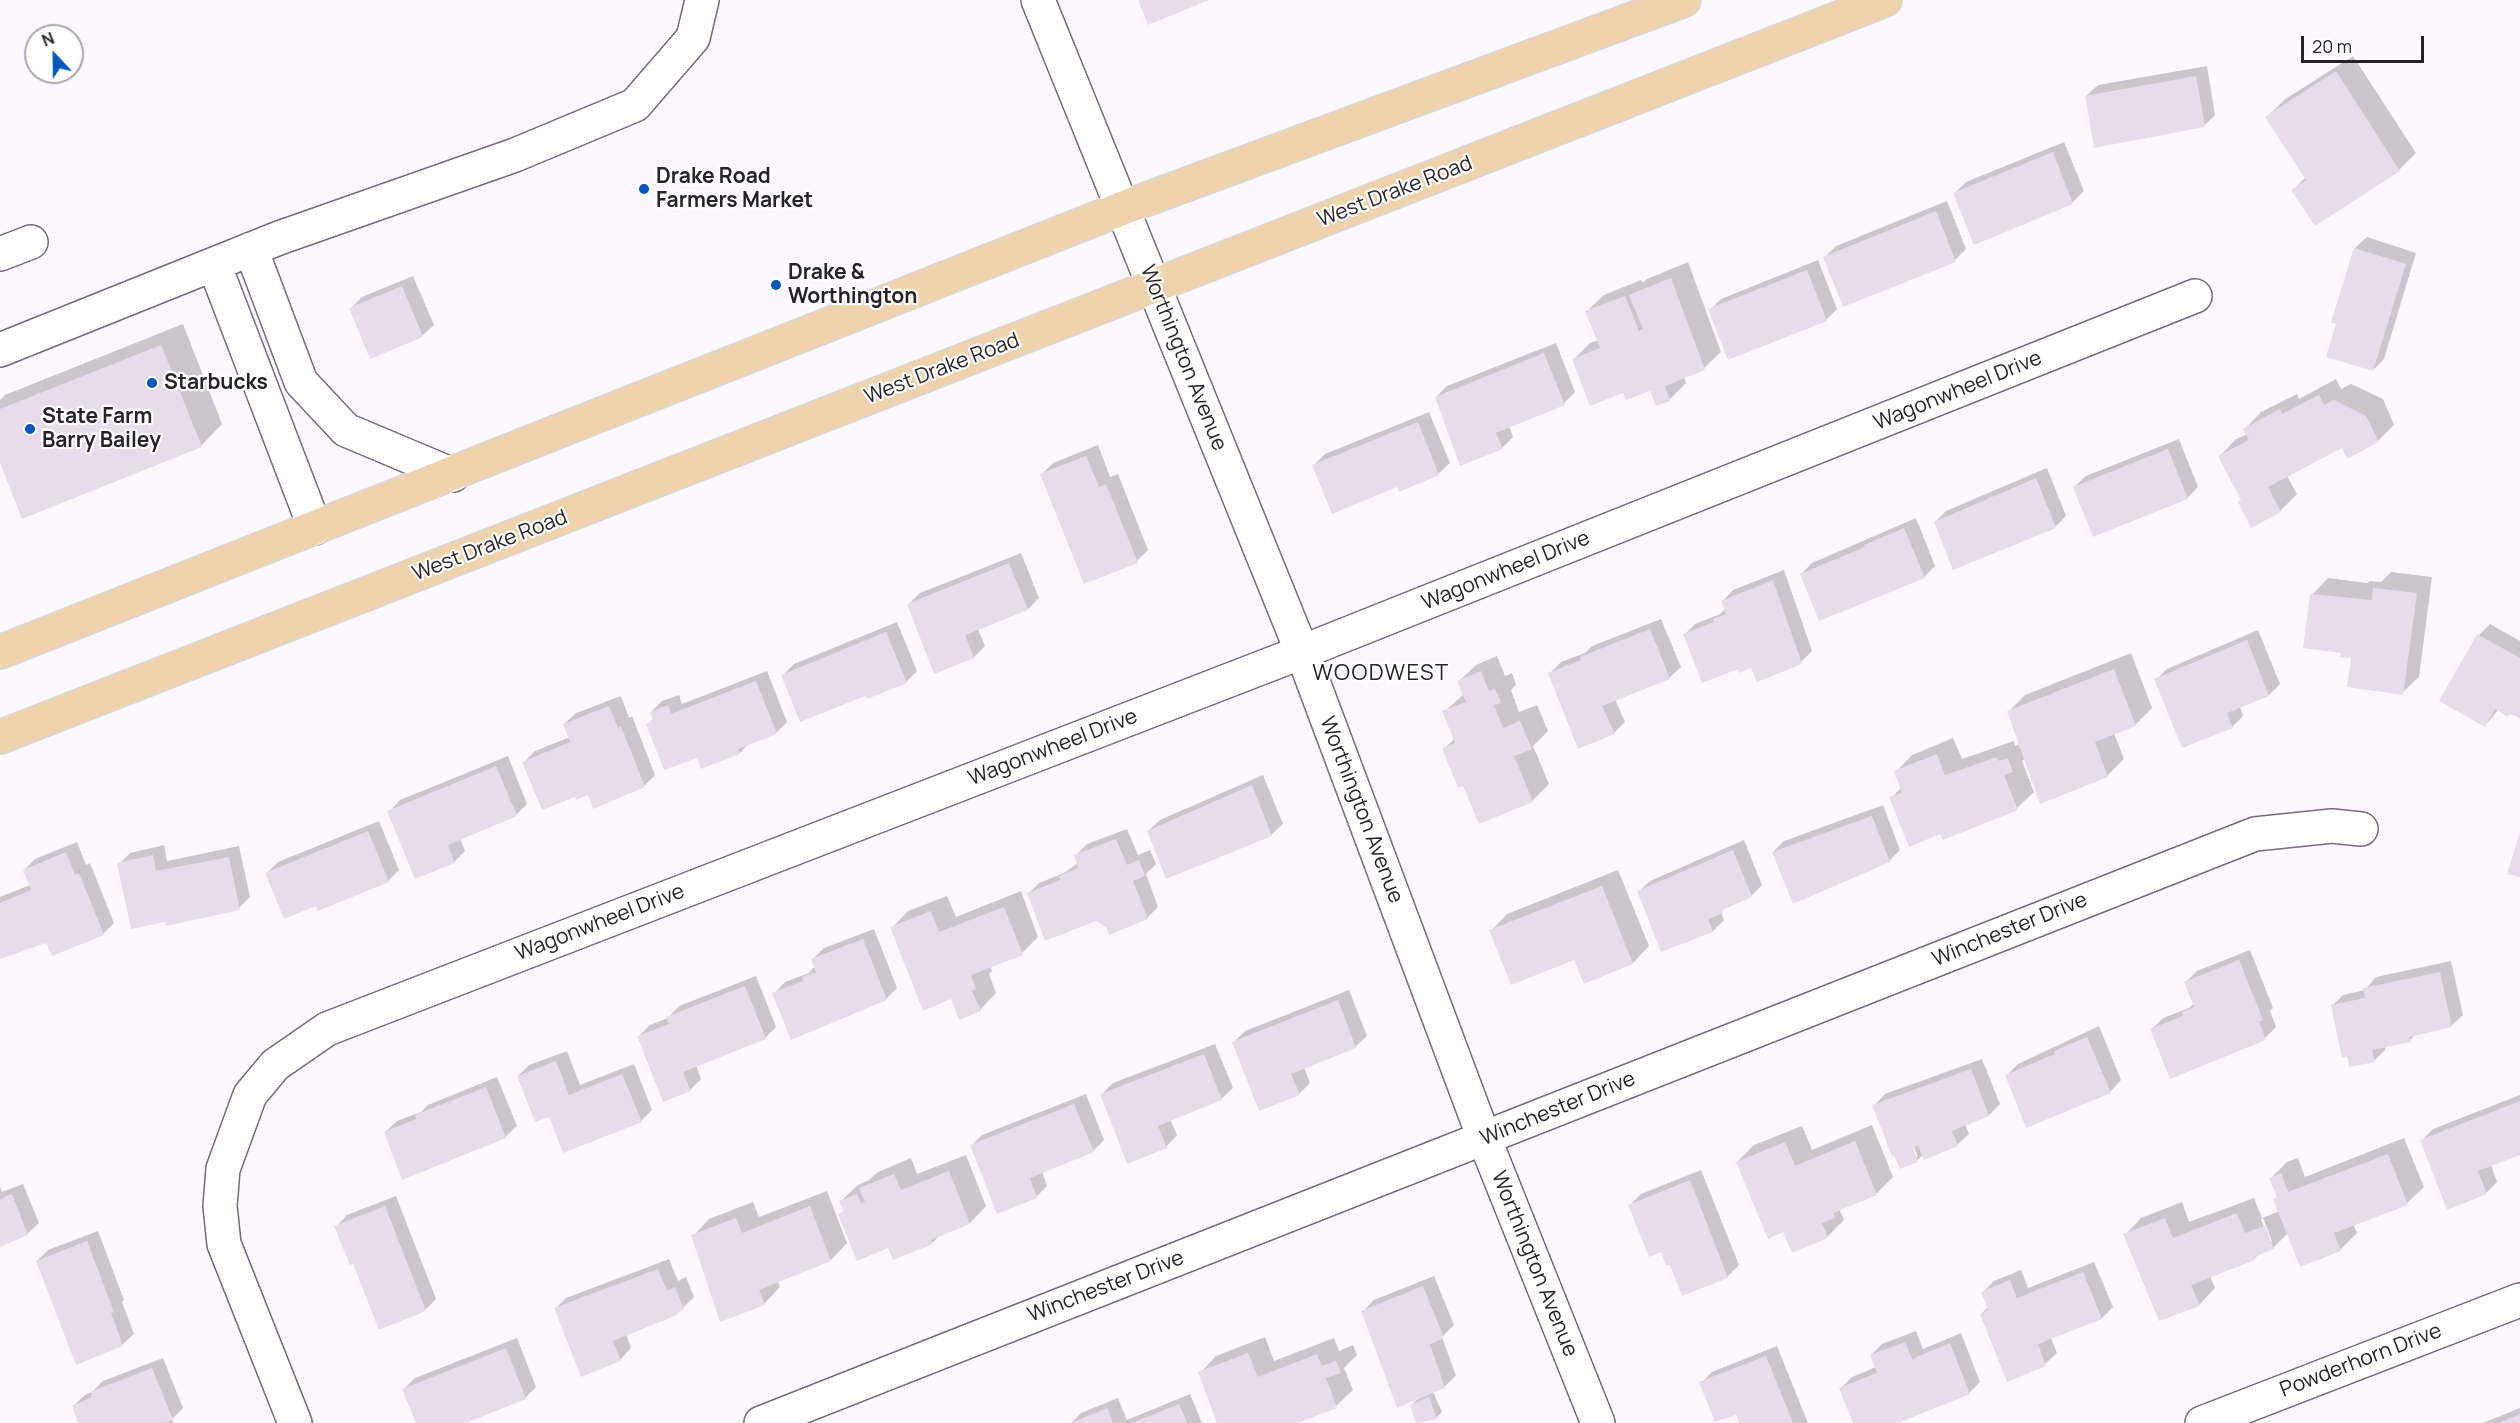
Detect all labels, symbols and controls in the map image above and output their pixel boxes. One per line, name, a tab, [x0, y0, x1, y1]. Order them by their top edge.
north arrow	[24, 24, 84, 84]
scale bar	[2304, 24, 2427, 62]
text: N	[39, 27, 57, 52]
text: 20 m	[2312, 34, 2352, 58]
street label: West Drake Road	[1314, 151, 1476, 233]
place label: Drake Road Farmers Market	[656, 164, 813, 214]
marker: Drake Road Farmers Market	[637, 182, 651, 196]
place label: Drake & Worthington	[788, 260, 917, 310]
street label: Worthington Avenue	[1134, 261, 1232, 455]
marker: Drake & Worthington	[769, 278, 783, 292]
street label: West Drake Road	[861, 328, 1023, 410]
street label: Wagonwheel Drive	[1870, 346, 2046, 436]
place label: Starbucks	[164, 370, 268, 396]
marker: Starbucks	[145, 376, 159, 390]
place label: State Farm Barry Bailey	[42, 404, 161, 454]
marker: State Farm Barry Bailey	[23, 422, 37, 436]
street label: West Drake Road	[409, 505, 571, 587]
street label: Wagonwheel Drive	[1418, 526, 1594, 616]
district label: WOODWEST	[1312, 661, 1450, 687]
street label: Wagonwheel Drive	[965, 704, 1141, 792]
street label: Worthington Avenue	[1314, 713, 1408, 907]
street label: Wagonwheel Drive	[512, 879, 688, 967]
street label: Winchester Drive	[1929, 887, 2091, 973]
street label: Winchester Drive	[1477, 1066, 1639, 1152]
street label: Worthington Avenue	[1485, 1167, 1583, 1361]
street label: Winchester Drive	[1024, 1246, 1188, 1328]
street label: Powderhorn Drive	[2277, 1319, 2445, 1403]

